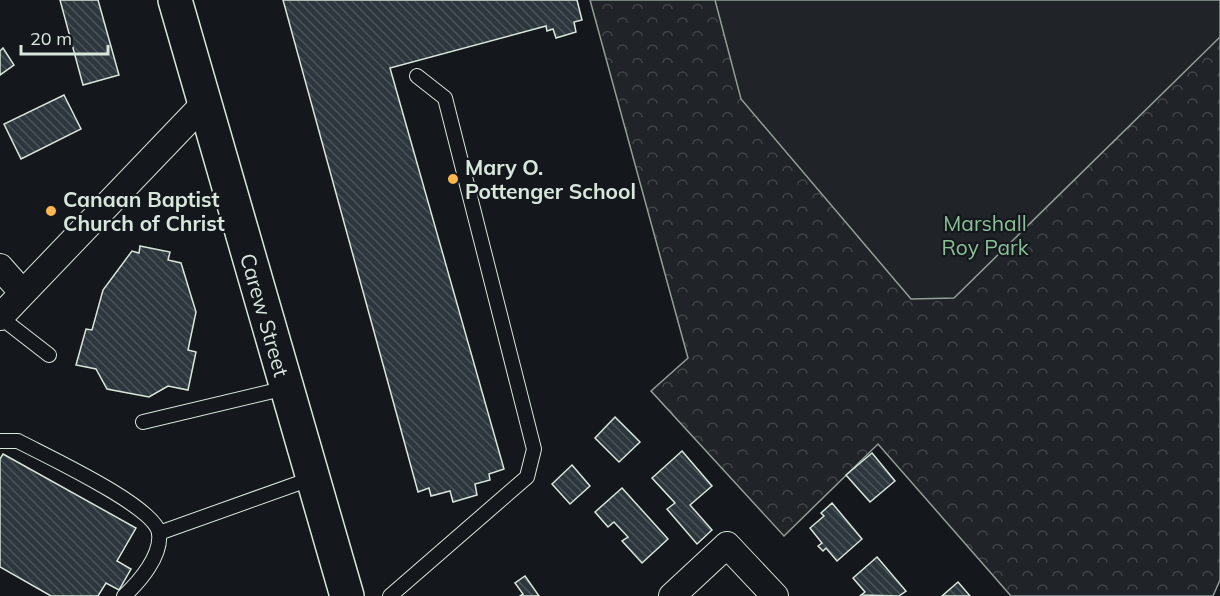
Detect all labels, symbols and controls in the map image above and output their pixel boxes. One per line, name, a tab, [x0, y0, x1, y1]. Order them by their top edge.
scale bar	[21, 18, 108, 56]
text: 20 m	[30, 27, 72, 50]
place label: Mary O. Pottenger School	[465, 154, 636, 204]
marker: Mary O. Pottenger School	[446, 172, 460, 186]
place label: Canaan Baptist Church of Christ	[63, 186, 225, 236]
marker: Canaan Baptist Church of Christ	[44, 204, 58, 218]
park label: Marshall Roy Park	[942, 210, 1029, 260]
street label: Carew Street	[235, 250, 295, 380]

